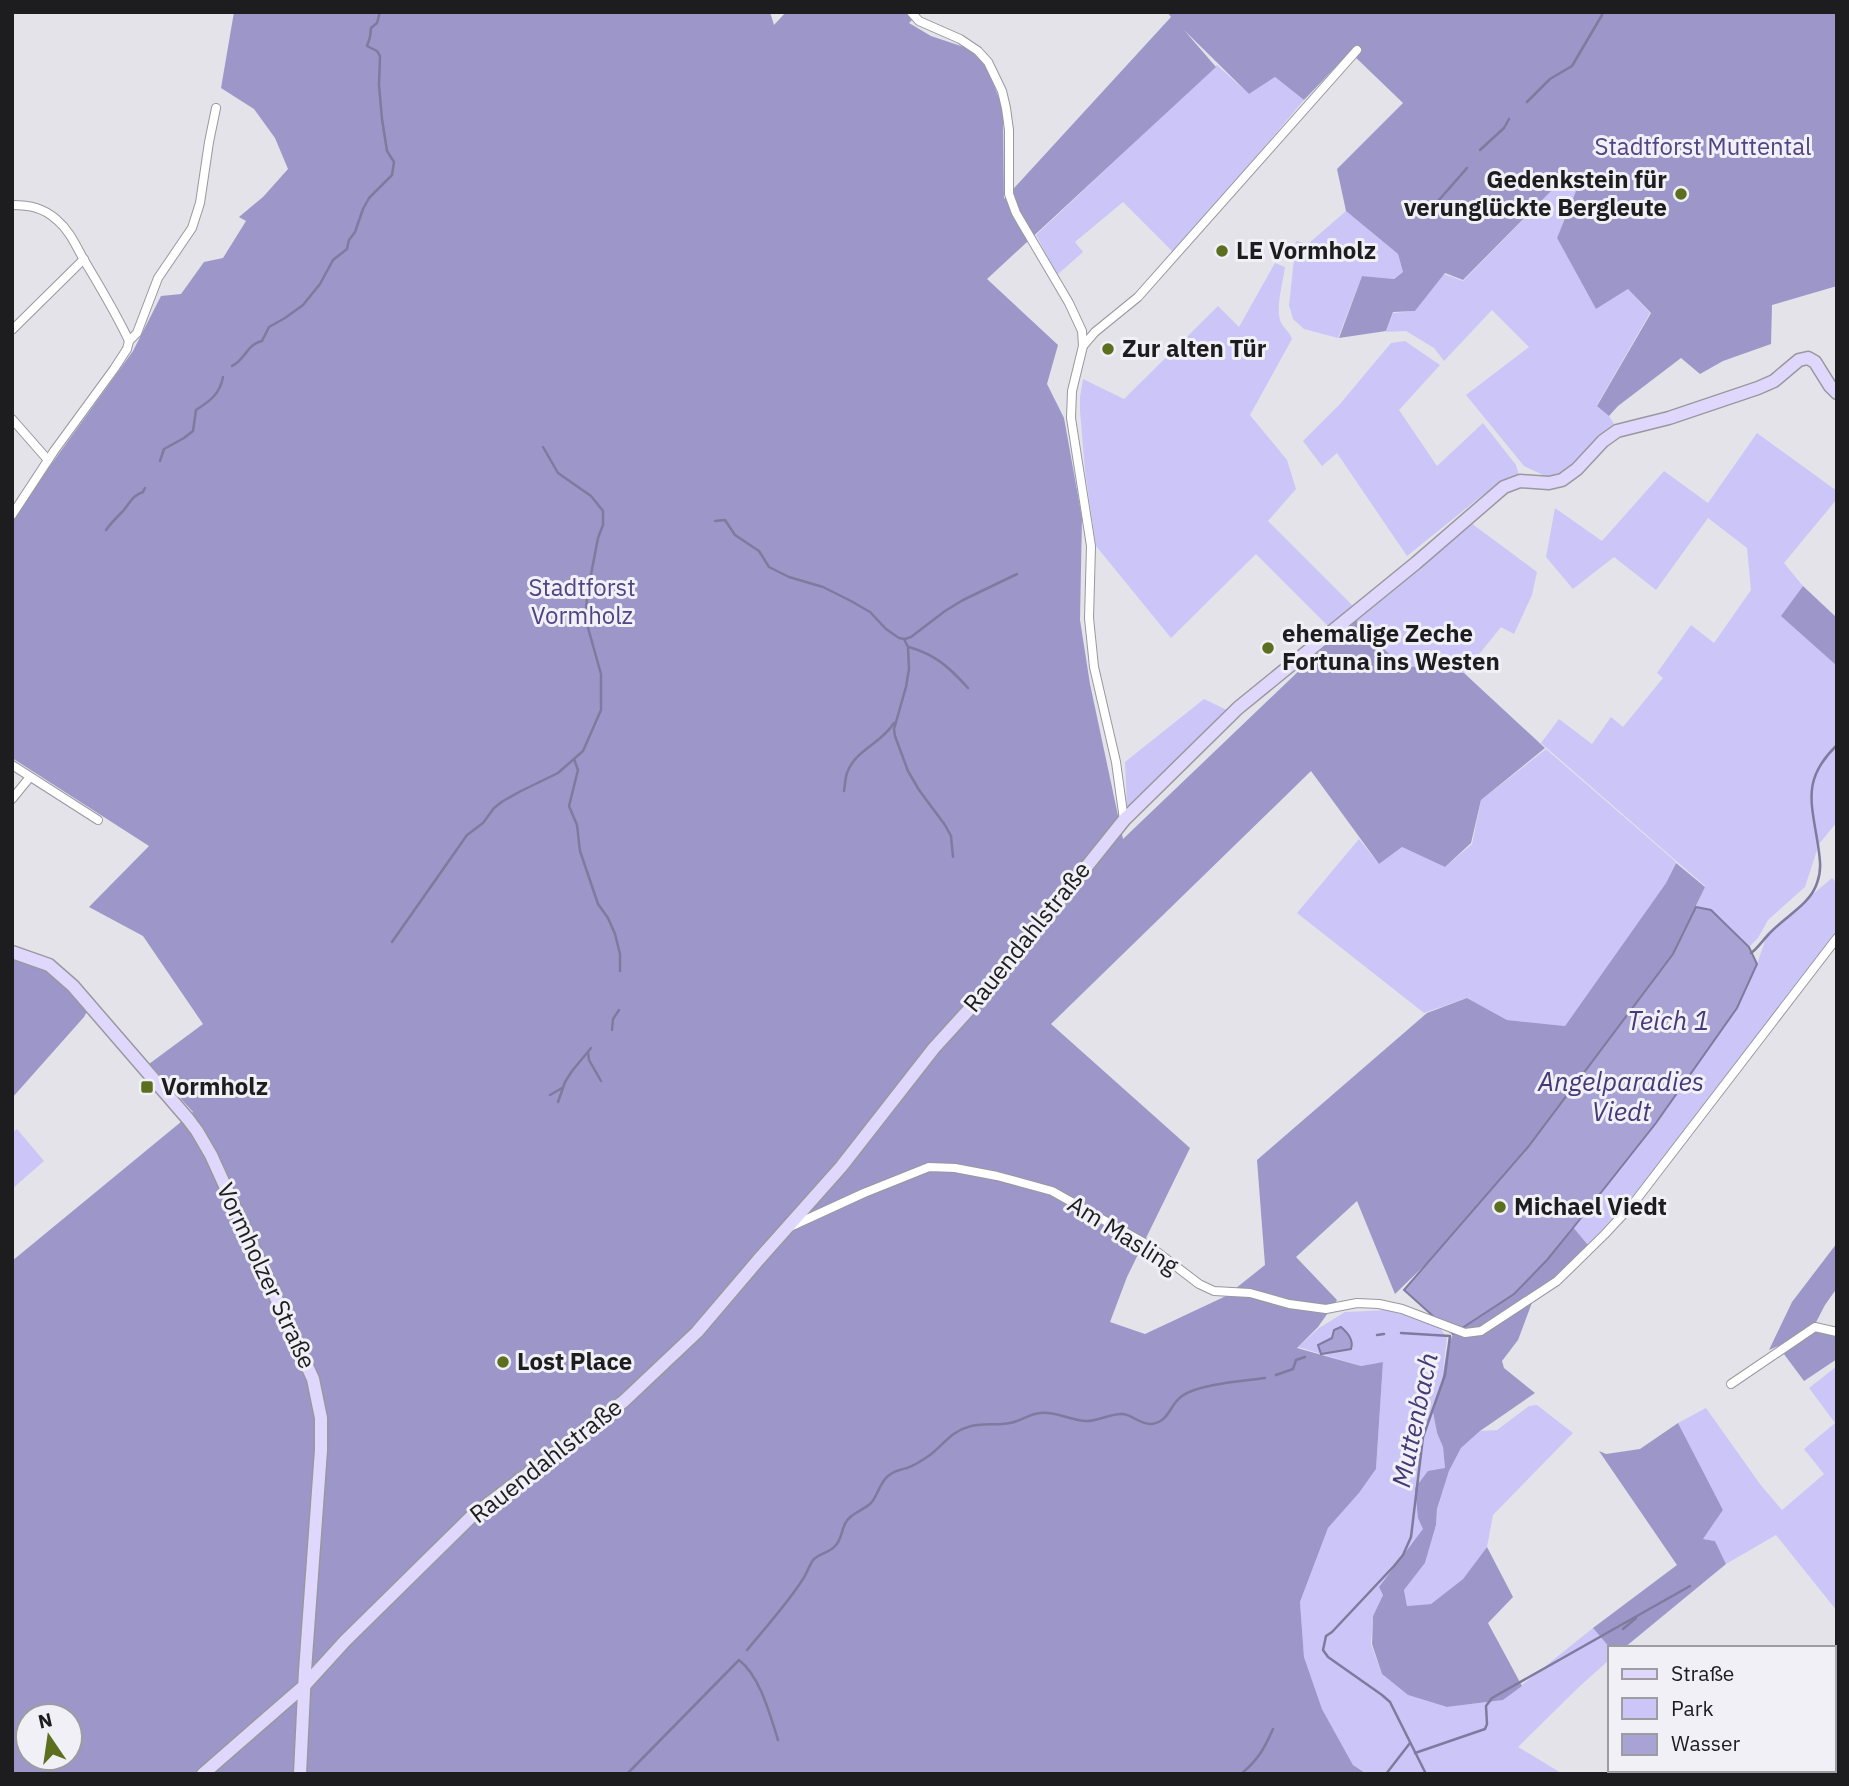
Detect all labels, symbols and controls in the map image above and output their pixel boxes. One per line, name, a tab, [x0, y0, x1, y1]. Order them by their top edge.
park label: Stadtforst Muttental	[1594, 130, 1812, 162]
place label: Gedenkstein für verunglückte Bergleute	[1404, 163, 1667, 223]
marker: Gedenkstein für verunglückte Bergleute	[1673, 186, 1689, 202]
place label: LE Vormholz	[1236, 234, 1376, 266]
marker: LE Vormholz	[1214, 243, 1230, 259]
place label: Zur alten Tür	[1122, 332, 1267, 364]
marker: Zur alten Tür	[1100, 341, 1116, 357]
park label: Stadtforst Vormholz	[528, 571, 636, 631]
place label: ehemalige Zeche Fortuna ins Westen	[1282, 617, 1500, 677]
marker: ehemalige Zeche Fortuna ins Westen	[1260, 640, 1276, 656]
street label: Rauendahlstraße	[955, 854, 1097, 1018]
water label: Teich 1	[1627, 1003, 1709, 1037]
water label: Angelparadies Viedt	[1537, 1064, 1704, 1128]
place label: Vormholz	[161, 1070, 268, 1102]
marker: Vormholz	[139, 1079, 155, 1095]
street label: Vormholzer Straße	[210, 1177, 324, 1374]
street label: Am Masling	[1062, 1188, 1185, 1281]
place label: Michael Viedt	[1514, 1190, 1667, 1222]
marker: Michael Viedt	[1492, 1199, 1508, 1215]
place label: Lost Place	[517, 1345, 632, 1377]
water label: Muttenbach	[1383, 1349, 1445, 1490]
marker: Lost Place	[495, 1354, 511, 1370]
street label: Rauendahlstraße	[463, 1391, 628, 1530]
legend	[1608, 1646, 1835, 1772]
text: Straße	[1671, 1659, 1734, 1687]
text: Park	[1671, 1694, 1714, 1722]
north arrow	[14, 1702, 84, 1772]
text: N	[36, 1707, 55, 1734]
text: Wasser	[1671, 1729, 1741, 1757]

